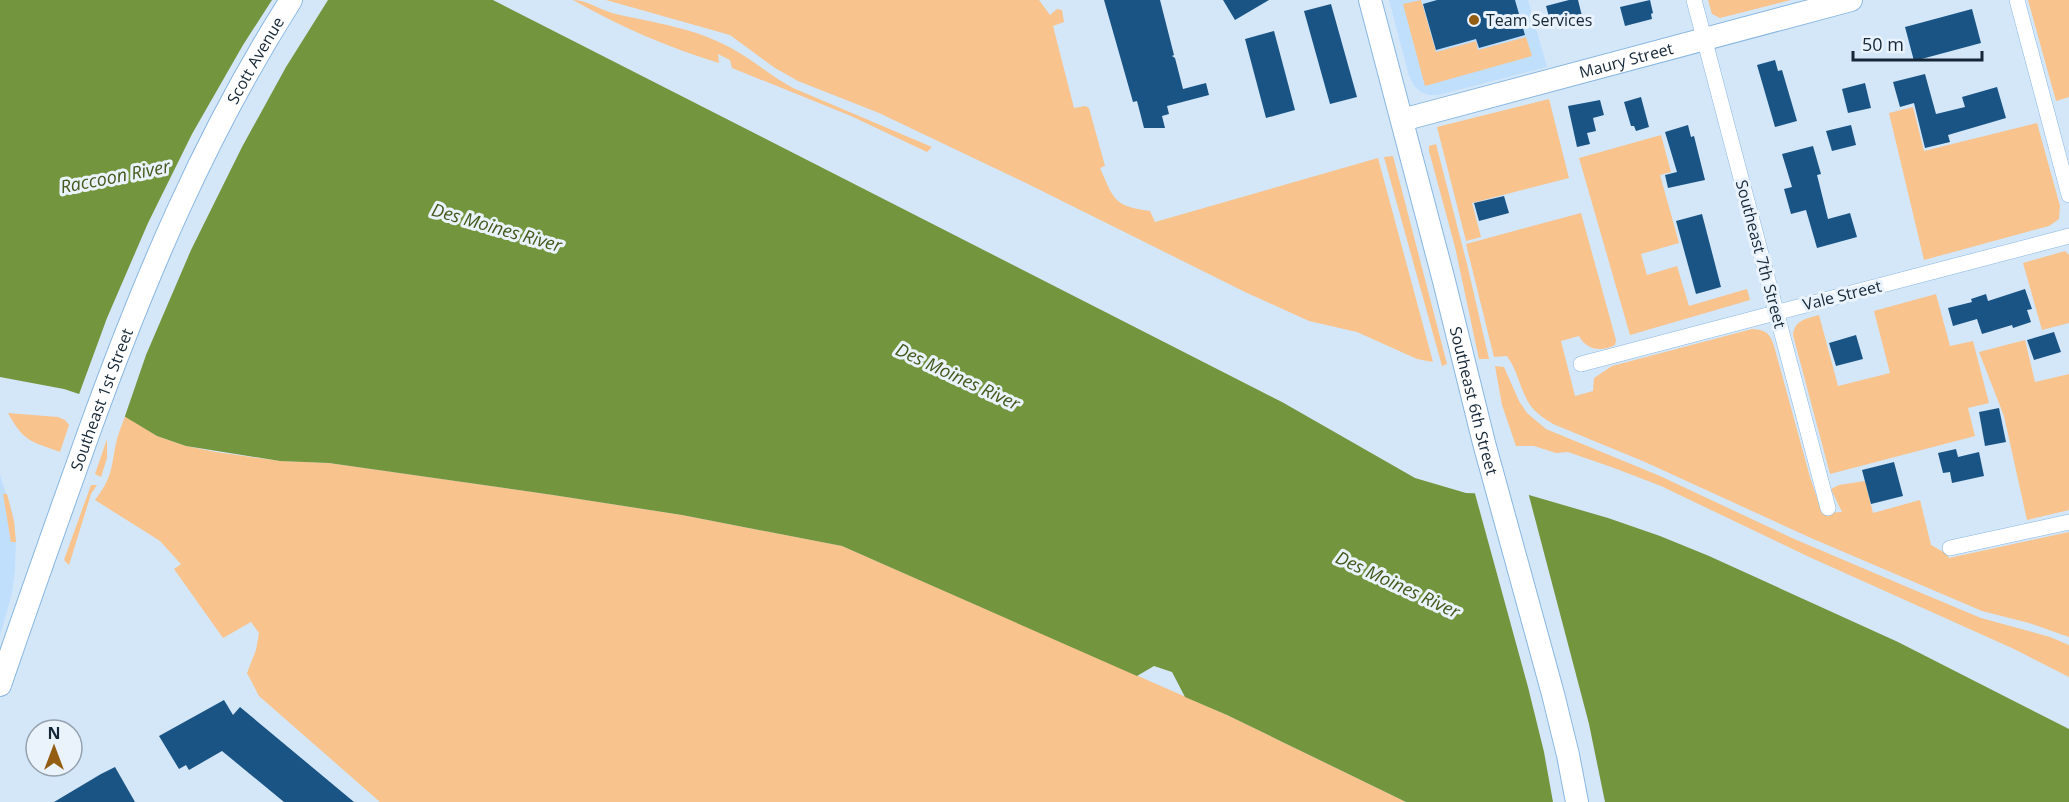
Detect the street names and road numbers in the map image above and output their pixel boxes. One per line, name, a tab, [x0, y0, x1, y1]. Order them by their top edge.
street label: Scott Avenue	[221, 12, 289, 108]
street label: Maury Street	[1577, 37, 1676, 83]
street label: Southeast 7th Street	[1731, 177, 1791, 331]
street label: Vale Street	[1800, 275, 1884, 315]
street label: Southeast 6th Street	[1445, 324, 1503, 478]
street label: Southeast 1st Street	[65, 325, 138, 474]

